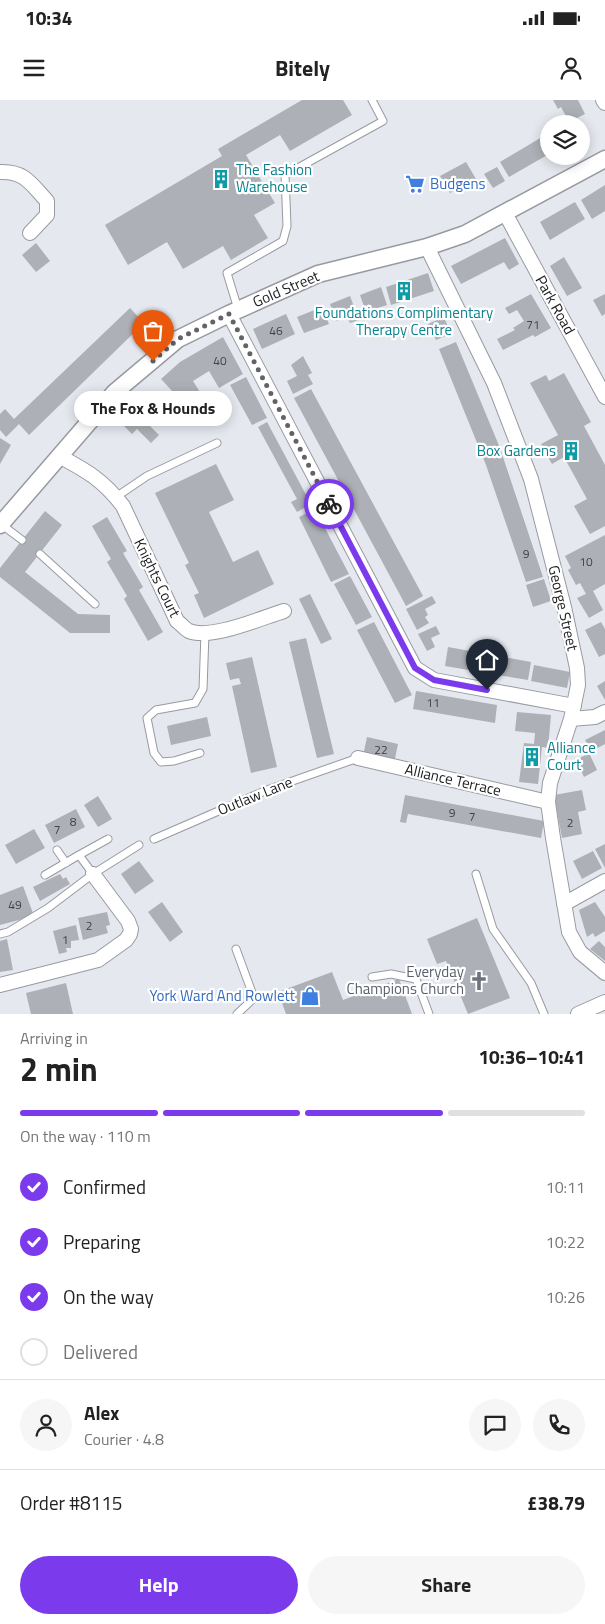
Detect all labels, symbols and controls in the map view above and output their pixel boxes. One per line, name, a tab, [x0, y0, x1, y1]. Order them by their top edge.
text: 10:34	[25, 3, 72, 32]
text: Bitely	[275, 51, 330, 85]
icon: menu	[20, 54, 48, 82]
icon: person	[557, 54, 585, 82]
map controls	[540, 115, 590, 165]
button: layers	[540, 115, 590, 165]
place label: The Fashion Warehouse	[236, 158, 312, 198]
building icon: The Fashion Warehouse	[210, 168, 232, 190]
place label: Budgens	[430, 172, 485, 195]
supermarket icon: Budgens	[404, 173, 426, 195]
street label: Gold Street	[249, 264, 323, 313]
street label: Park Road	[530, 271, 581, 339]
building icon: Foundations Complimentary Therapy Centre	[393, 280, 415, 302]
place label: Foundations Complimentary Therapy Centre	[315, 301, 493, 341]
pin	[132, 310, 174, 361]
house number: 71	[526, 315, 540, 334]
icon: bag	[139, 317, 167, 345]
house number: 46	[269, 321, 283, 340]
house number: 40	[213, 351, 227, 370]
callout: The Fox & Hounds	[74, 391, 232, 426]
text: The Fox & Hounds	[91, 396, 215, 420]
place label: Box Gardens	[477, 439, 556, 462]
building icon: Box Gardens	[560, 440, 582, 462]
courier	[304, 479, 354, 529]
icon: bike	[315, 490, 343, 518]
street label: Knights Court	[128, 534, 187, 622]
house number: 9	[523, 544, 530, 563]
house number: 10	[579, 552, 593, 571]
street label: George Street	[542, 563, 585, 654]
pin	[466, 639, 508, 690]
icon: home	[473, 646, 501, 674]
house number: 11	[426, 693, 440, 712]
place label: Alliance Court	[547, 736, 596, 776]
house number: 22	[374, 740, 388, 759]
building icon: Alliance Court	[521, 746, 543, 768]
street label: Alliance Terrace	[403, 757, 503, 802]
street label: Outlaw Lane	[214, 770, 296, 821]
house number: 9	[449, 803, 456, 822]
house number: 7	[469, 807, 475, 826]
house number: 8	[70, 812, 77, 831]
house number: 2	[567, 813, 573, 832]
house number: 7	[54, 820, 60, 839]
house number: 49	[8, 895, 22, 914]
house number: 2	[86, 916, 92, 935]
house number: 1	[62, 930, 68, 949]
place label: Everyday Champions Church	[346, 960, 464, 1000]
church icon: Everyday Champions Church	[468, 970, 490, 992]
place label: York Ward And Rowlett	[149, 984, 296, 1007]
shop icon: York Ward And Rowlett	[299, 985, 321, 1007]
text: Arriving in	[20, 1026, 88, 1050]
text: 10:36–10:41	[478, 1042, 585, 1071]
text: 2 min	[20, 1045, 98, 1093]
text: On the way · 110 m	[20, 1124, 151, 1148]
text: Confirmed	[63, 1172, 146, 1201]
icon: check	[20, 1173, 48, 1201]
text: 10:11	[546, 1175, 585, 1199]
text: Preparing	[63, 1227, 140, 1256]
icon: check	[20, 1228, 48, 1256]
text: 10:22	[546, 1230, 585, 1254]
text: On the way	[63, 1282, 154, 1311]
icon: check	[20, 1283, 48, 1311]
text: 10:26	[546, 1285, 585, 1309]
text: Delivered	[63, 1337, 138, 1366]
text: Alex	[84, 1398, 119, 1427]
button: person	[20, 1399, 72, 1451]
button: chat	[469, 1399, 521, 1451]
button: phone	[533, 1399, 585, 1451]
text: Courier · 4.8	[84, 1427, 164, 1451]
text: Order #8115	[20, 1488, 122, 1517]
text: £38.79	[527, 1488, 585, 1517]
button: Help	[20, 1556, 298, 1614]
button: Share	[308, 1556, 585, 1614]

